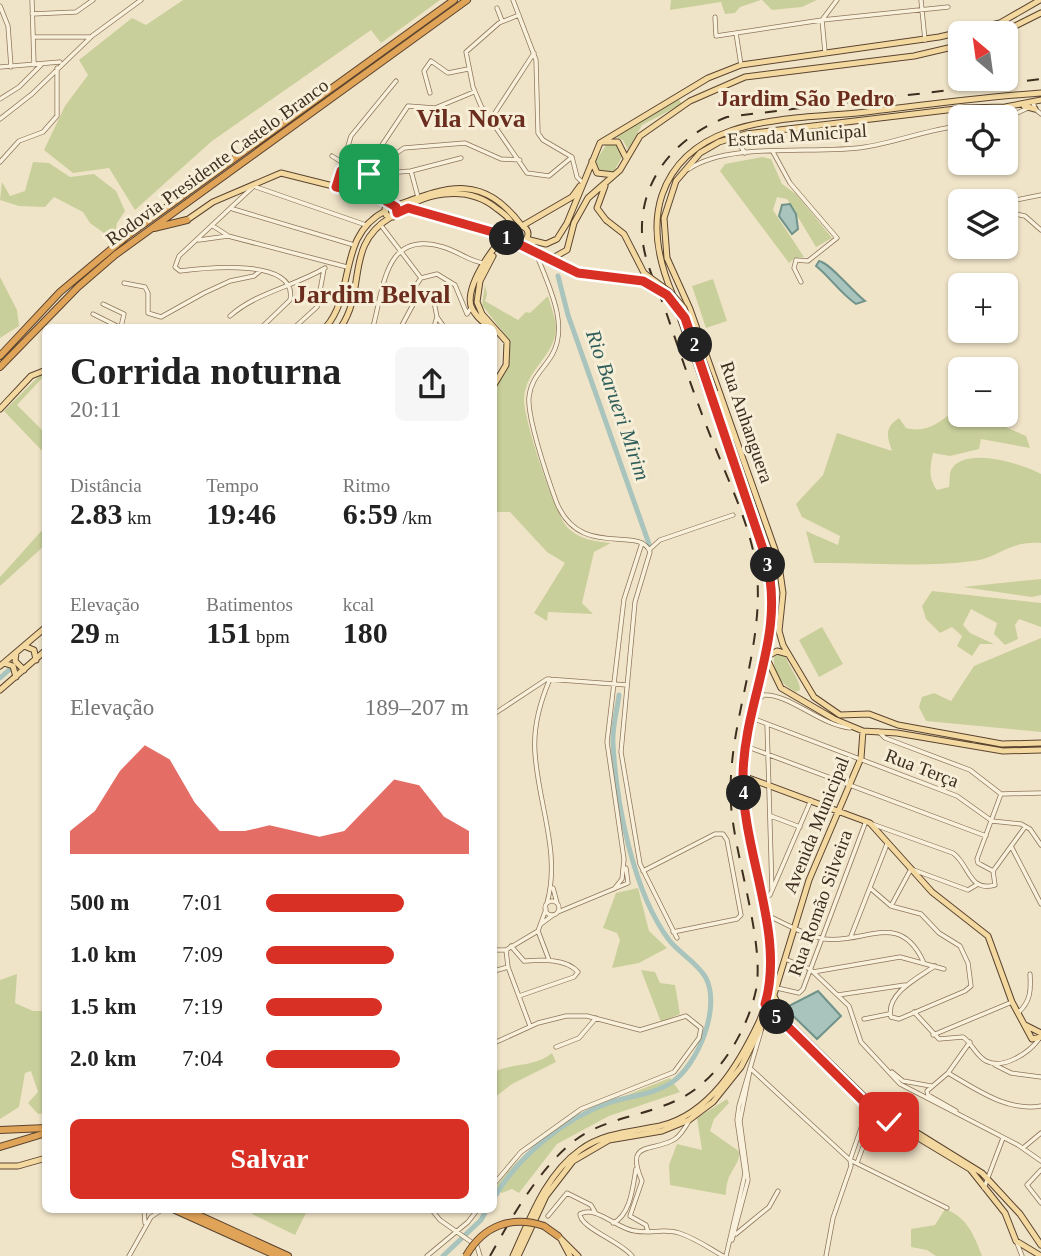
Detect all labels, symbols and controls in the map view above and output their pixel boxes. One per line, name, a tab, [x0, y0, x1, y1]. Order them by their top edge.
north arrow	[948, 21, 1018, 91]
map controls	[948, 21, 1018, 427]
street label: Rodovia Presidente Castelo Branco	[102, 74, 332, 250]
district label: Jardim São Pedro	[717, 86, 895, 111]
district label: Vila Nova	[416, 104, 526, 133]
button: locate	[948, 105, 1018, 175]
street label: Estrada Municipal	[727, 120, 867, 150]
pin	[339, 144, 399, 204]
icon: arrive	[350, 155, 388, 193]
button: layers	[948, 189, 1018, 259]
pin: 1	[490, 220, 524, 256]
text: 1	[502, 227, 511, 248]
button: +	[948, 273, 1018, 343]
district label: Jardim Belval	[294, 280, 450, 309]
water label: Rio Barueri Mirim	[581, 326, 655, 483]
pin: 2	[678, 328, 712, 362]
text: 2	[690, 334, 699, 355]
button: share	[395, 347, 469, 421]
text: Corrida noturna	[70, 350, 341, 392]
button: −	[948, 357, 1018, 427]
street label: Rua Anhanguera	[716, 358, 778, 486]
text: 20:11	[70, 397, 122, 422]
text: Distância	[70, 475, 142, 496]
text: Tempo	[206, 475, 259, 496]
text: Ritmo	[343, 475, 390, 496]
text: 2.83	[70, 497, 123, 530]
text: 19:46	[206, 497, 276, 530]
text: 6:59	[343, 497, 398, 530]
text: km	[123, 507, 152, 528]
text: /km	[398, 507, 432, 528]
pin: 3	[750, 548, 786, 582]
text: 3	[763, 554, 772, 575]
text: Elevação	[70, 594, 140, 615]
text: Batimentos	[206, 594, 293, 615]
text: kcal	[343, 594, 374, 615]
text: 29	[70, 616, 100, 649]
text: 151	[206, 616, 251, 649]
text: 180	[343, 616, 388, 649]
text: m	[100, 626, 120, 647]
text: bpm	[251, 626, 290, 647]
text: Elevação	[70, 695, 154, 720]
text: 189–207 m	[365, 695, 469, 720]
street label: Rua Terça	[882, 744, 962, 792]
street label: Avenida Municipal	[779, 753, 853, 897]
pin: 4	[726, 776, 762, 810]
text: 4	[739, 782, 748, 803]
street label: Rua Romão Silveira	[784, 826, 856, 979]
text: 500 m	[70, 890, 129, 915]
text: 7:01	[182, 890, 223, 915]
text: 1.0 km	[70, 942, 136, 967]
text: 7:09	[182, 942, 223, 967]
text: 1.5 km	[70, 994, 136, 1019]
text: 7:19	[182, 994, 223, 1019]
pin: 5	[760, 1000, 794, 1034]
text: 5	[772, 1006, 781, 1027]
text: 2.0 km	[70, 1046, 136, 1071]
text: 7:04	[182, 1046, 223, 1071]
pin	[859, 1092, 919, 1152]
icon: check	[870, 1103, 908, 1141]
button: Salvar	[70, 1119, 469, 1199]

